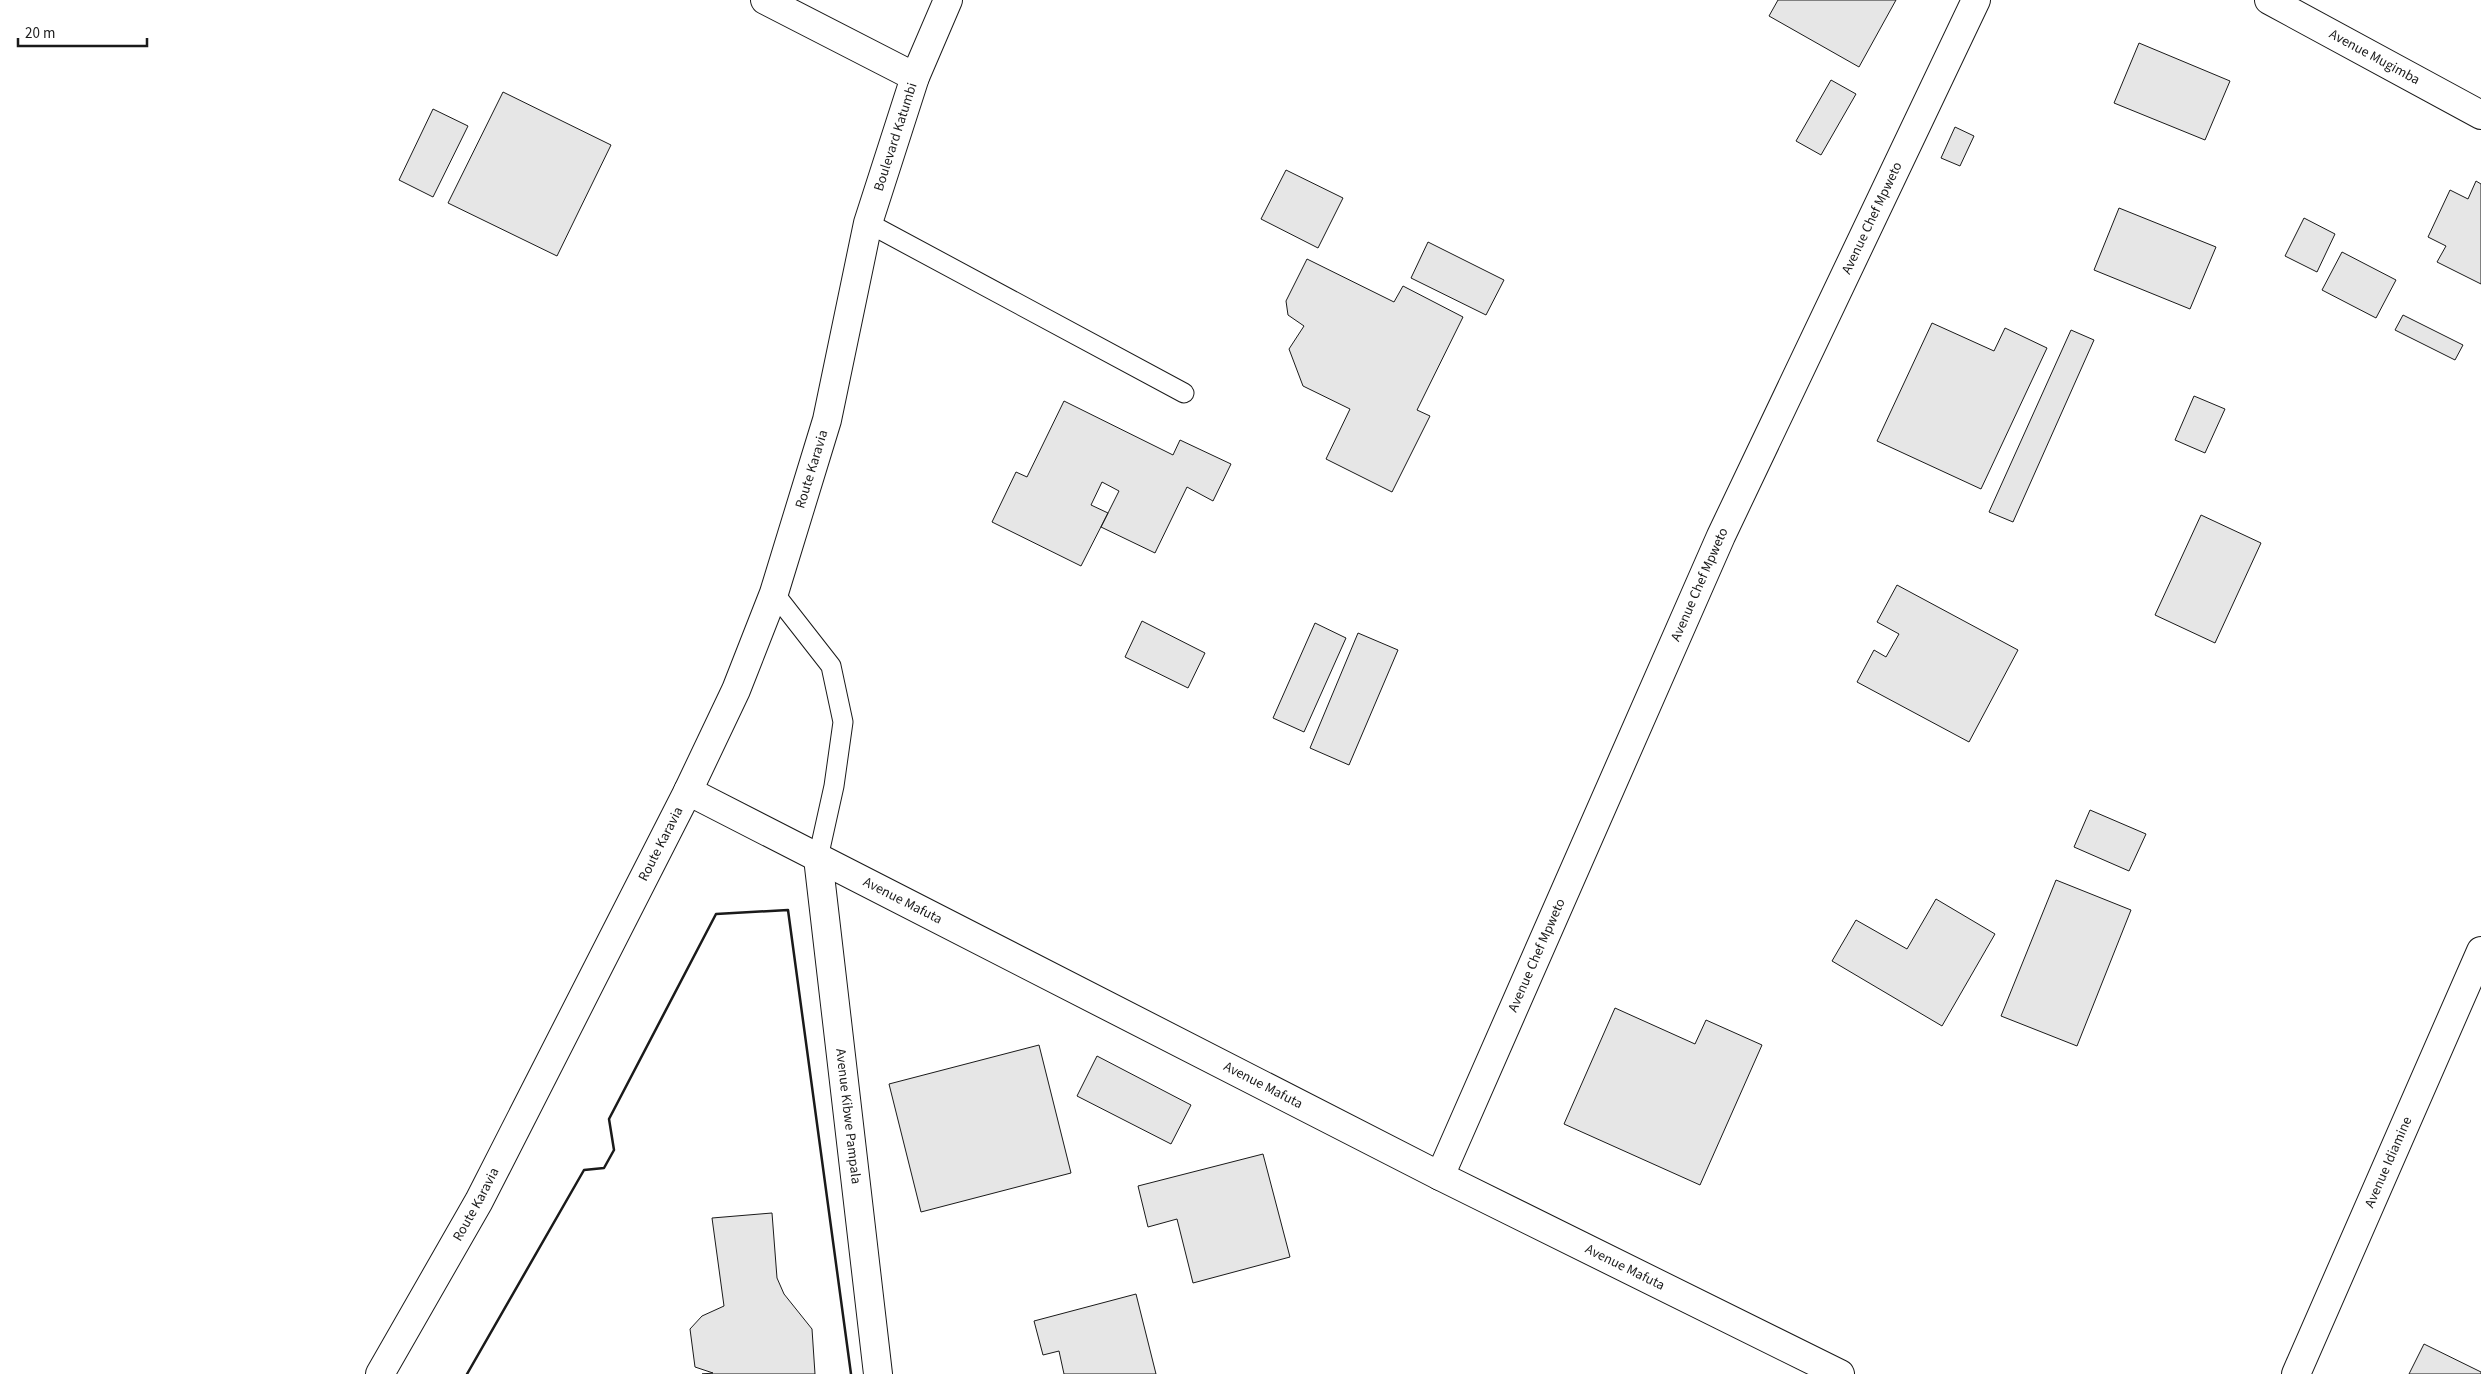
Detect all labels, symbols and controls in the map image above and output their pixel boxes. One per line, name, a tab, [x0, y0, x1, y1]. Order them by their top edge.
scale bar	[18, 15, 146, 47]
text: 20 m	[25, 23, 55, 44]
street label: Avenue Mugimba	[2326, 24, 2423, 90]
street label: Boulevard Katumbi	[869, 80, 922, 194]
street label: Avenue Chef Mpweto	[1837, 159, 1908, 278]
street label: Route Karavia	[790, 427, 833, 511]
street label: Avenue Chef Mpweto	[1666, 524, 1734, 645]
street label: Route Karavia	[634, 803, 688, 885]
street label: Avenue Mafuta	[859, 872, 946, 929]
street label: Avenue Chef Mpweto	[1503, 895, 1571, 1015]
street label: Avenue Kibwe Pampala	[830, 1047, 866, 1185]
street label: Avenue Mafuta	[1220, 1057, 1306, 1114]
street label: Avenue Idiamine	[2360, 1114, 2417, 1211]
street label: Route Karavia	[448, 1164, 504, 1245]
street label: Avenue Mafuta	[1582, 1239, 1668, 1296]

